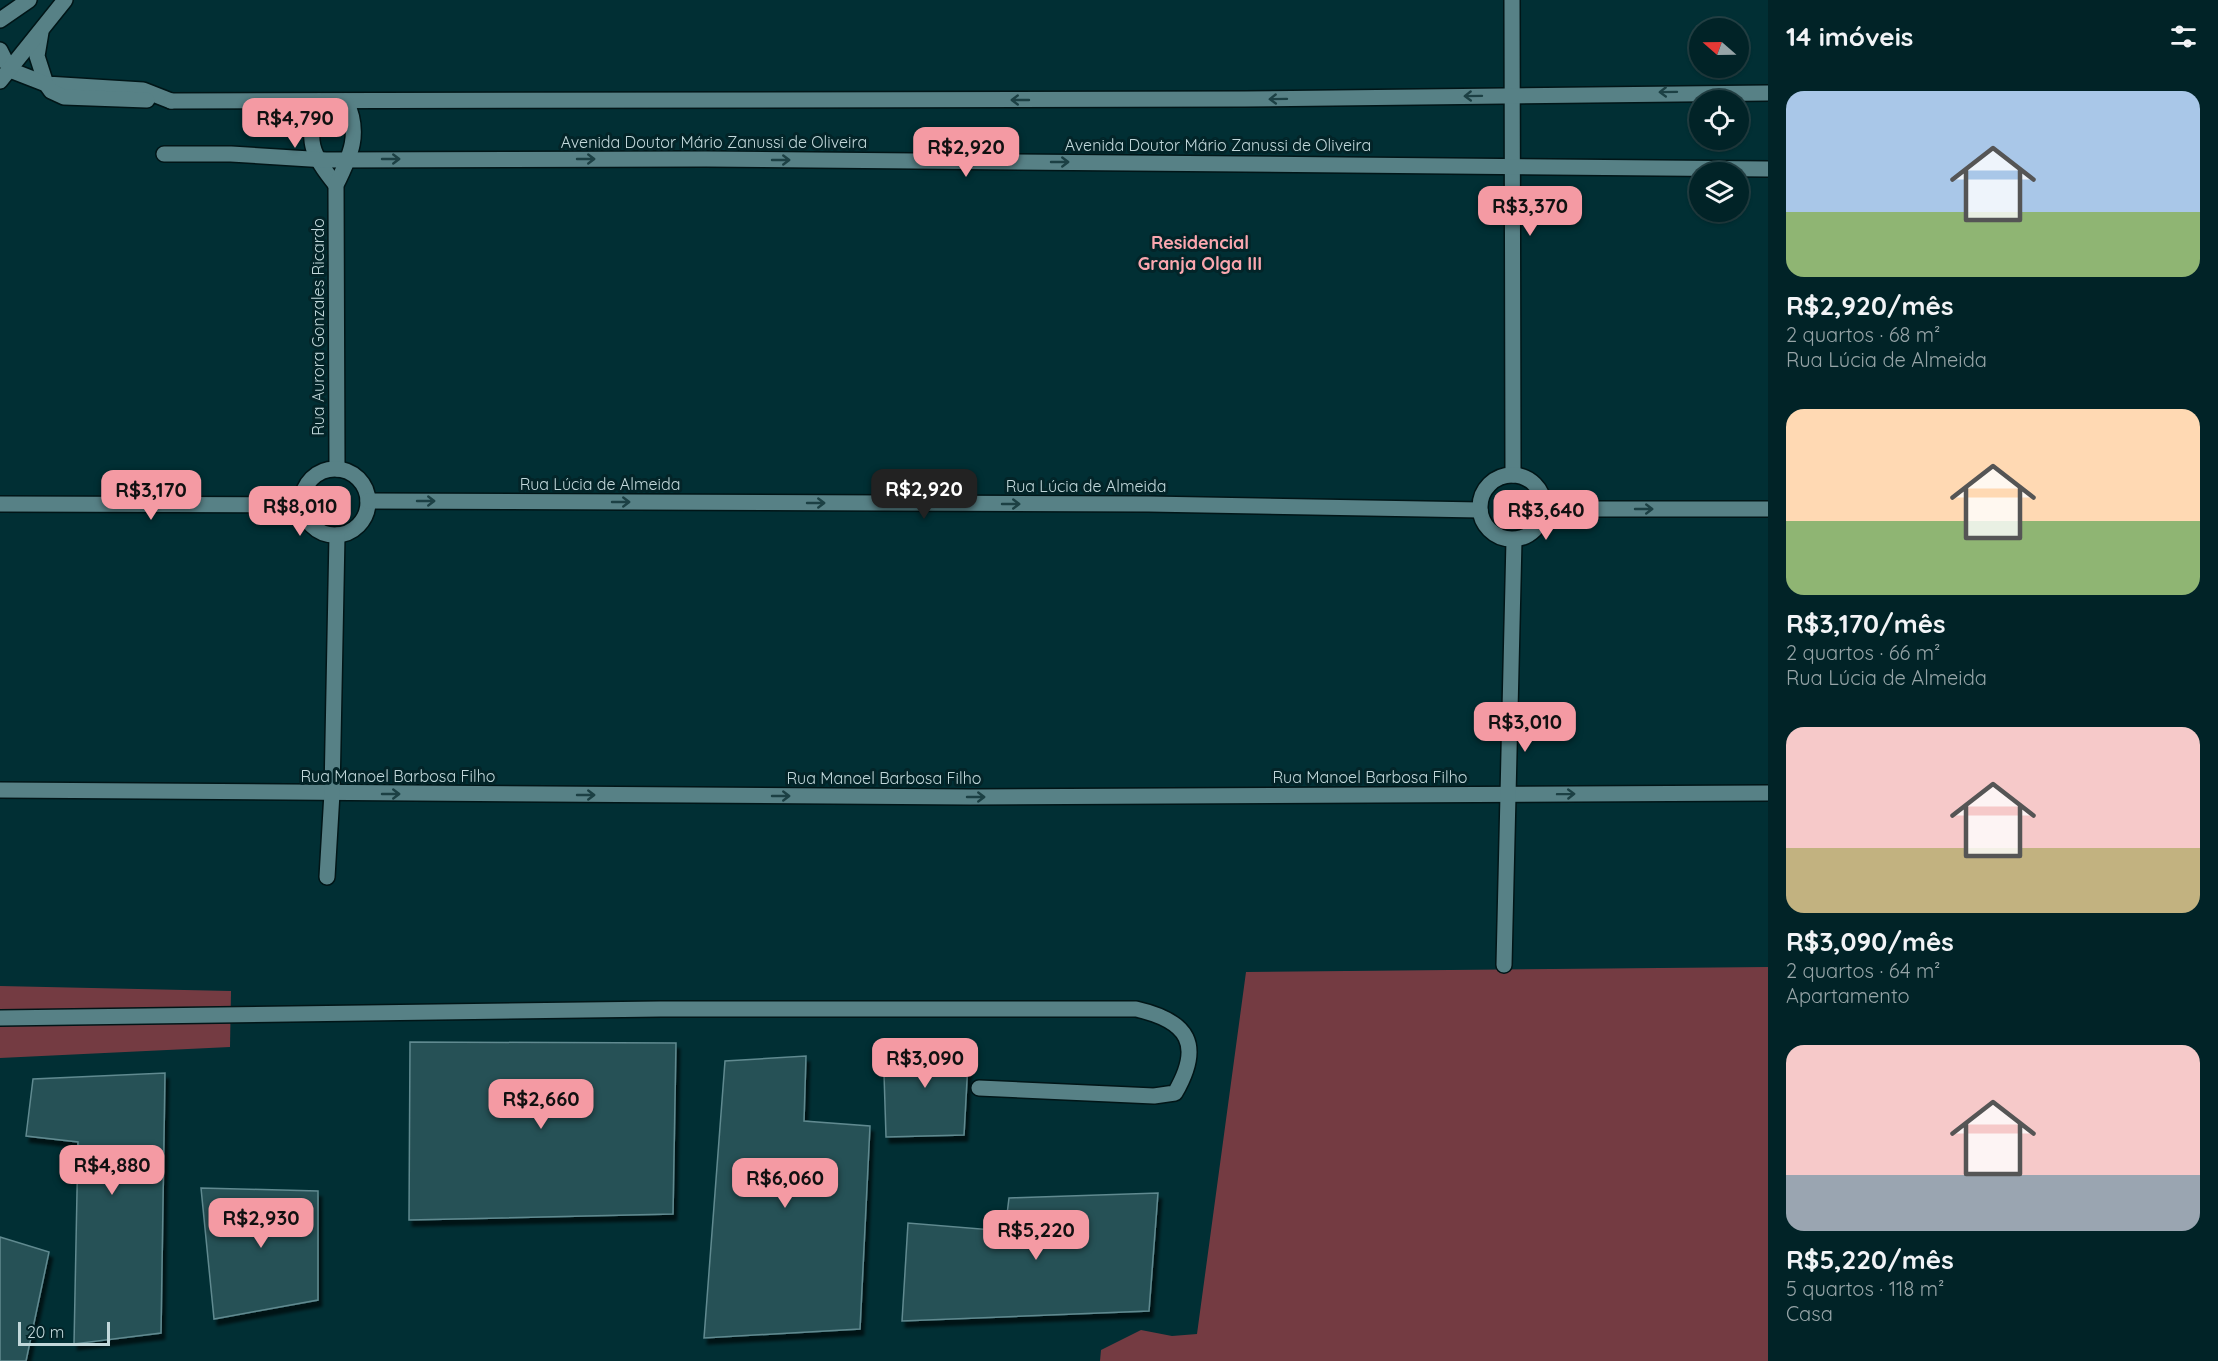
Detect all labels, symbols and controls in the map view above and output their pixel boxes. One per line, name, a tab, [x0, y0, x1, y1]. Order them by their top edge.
north arrow	[1689, 18, 1749, 78]
map controls	[1689, 18, 1749, 222]
text: 14 imóveis	[1786, 20, 1913, 53]
icon: filters	[2167, 20, 2200, 53]
one-way arrow	[1658, 87, 1678, 98]
button: locate	[1689, 90, 1749, 150]
one-way arrow	[1463, 91, 1483, 102]
one-way arrow	[1268, 93, 1288, 104]
one-way arrow	[1010, 94, 1030, 106]
pin: R$4,790	[240, 98, 350, 149]
text: R$4,790	[256, 105, 334, 130]
pin: R$2,920	[911, 127, 1021, 178]
icon: home	[1939, 130, 2047, 238]
street label: Avenida Doutor Mário Zanussi de Oliveira	[561, 132, 867, 152]
text: R$2,920	[927, 134, 1005, 159]
street label: Avenida Doutor Mário Zanussi de Oliveira	[1065, 135, 1371, 155]
one-way arrow	[380, 153, 400, 165]
one-way arrow	[575, 153, 595, 165]
one-way arrow	[770, 154, 790, 166]
one-way arrow	[1049, 156, 1069, 168]
button: layers	[1689, 162, 1749, 222]
pin: R$3,370	[1475, 186, 1585, 237]
text: R$3,370	[1492, 193, 1568, 218]
street label: Rua Aurora Gonzales Ricardo	[308, 218, 328, 436]
district label: Residencial Granja Olga III	[1138, 231, 1262, 275]
text: R$2,920/mês	[1786, 289, 1953, 322]
text: 2 quartos · 68 m²	[1786, 322, 1940, 347]
text: Rua Lúcia de Almeida	[1786, 347, 1987, 372]
icon: home	[1939, 448, 2047, 556]
pin: R$2,920	[869, 469, 979, 520]
pin: R$3,170	[96, 470, 206, 521]
street label: Rua Lúcia de Almeida	[520, 474, 680, 494]
text: R$2,920	[885, 476, 963, 501]
street label: Rua Lúcia de Almeida	[1006, 476, 1166, 496]
text: R$3,170	[115, 477, 187, 502]
pin: R$8,010	[245, 486, 355, 537]
pin: R$3,640	[1491, 490, 1601, 541]
text: R$8,010	[263, 493, 337, 518]
one-way arrow	[416, 496, 436, 507]
one-way arrow	[611, 496, 631, 508]
one-way arrow	[806, 497, 826, 509]
text: R$3,640	[1507, 497, 1585, 522]
one-way arrow	[1001, 498, 1021, 510]
one-way arrow	[1633, 503, 1653, 515]
text: R$3,170/mês	[1786, 607, 1946, 640]
text: 2 quartos · 66 m²	[1786, 640, 1940, 665]
text: Rua Lúcia de Almeida	[1786, 665, 1987, 690]
pin: R$3,010	[1470, 702, 1580, 753]
text: R$3,010	[1488, 709, 1562, 734]
street label: Rua Manoel Barbosa Filho	[301, 766, 495, 786]
icon: home	[1939, 766, 2047, 874]
street label: Rua Manoel Barbosa Filho	[1273, 767, 1467, 787]
street label: Rua Manoel Barbosa Filho	[787, 768, 981, 788]
one-way arrow	[380, 788, 400, 800]
one-way arrow	[1555, 788, 1575, 800]
one-way arrow	[575, 789, 595, 801]
one-way arrow	[770, 790, 790, 802]
one-way arrow	[965, 791, 985, 803]
text: R$3,090/mês	[1786, 925, 1954, 958]
text: 2 quartos · 64 m²	[1786, 958, 1940, 983]
text: Apartamento	[1786, 983, 1910, 1008]
pin: R$3,090	[870, 1038, 980, 1089]
text: R$3,090	[886, 1045, 964, 1070]
pin: R$2,660	[486, 1079, 596, 1130]
icon: home	[1939, 1084, 2047, 1192]
text: R$2,660	[503, 1086, 579, 1111]
pin: R$4,880	[57, 1145, 167, 1196]
text: R$4,880	[73, 1152, 151, 1177]
pin: R$6,060	[730, 1158, 840, 1209]
text: R$6,060	[746, 1165, 824, 1190]
pin: R$2,930	[206, 1198, 316, 1249]
text: R$2,930	[223, 1205, 299, 1230]
pin: R$5,220	[981, 1210, 1091, 1261]
text: R$5,220	[997, 1217, 1075, 1242]
text: R$5,220/mês	[1786, 1243, 1954, 1276]
text: 5 quartos · 118 m²	[1786, 1276, 1944, 1301]
text: Casa	[1786, 1301, 1833, 1326]
scale bar	[18, 1319, 110, 1346]
text: 20 m	[27, 1322, 64, 1342]

